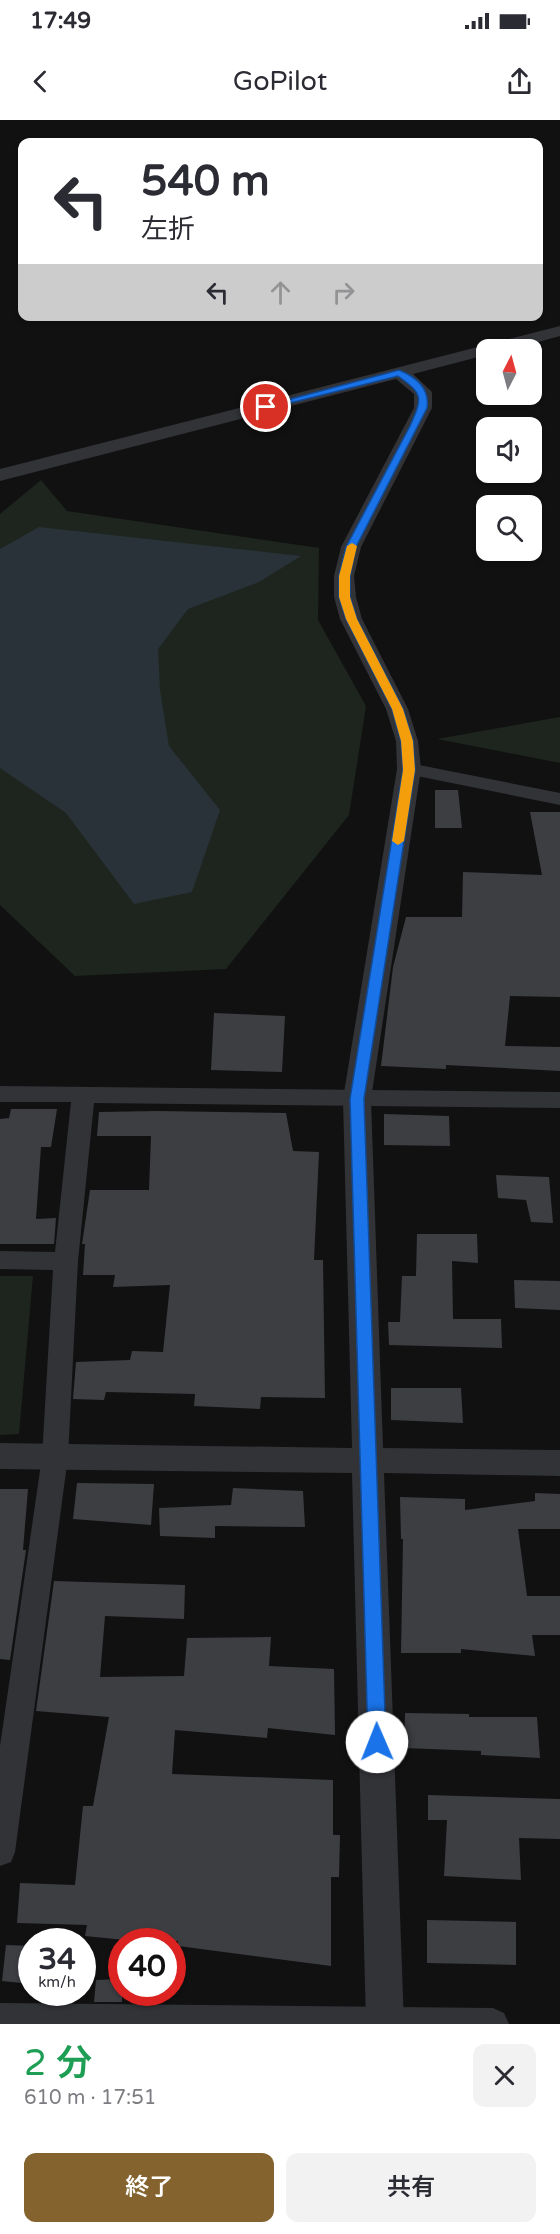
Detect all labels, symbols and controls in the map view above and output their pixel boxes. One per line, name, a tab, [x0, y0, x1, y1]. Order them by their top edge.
text: 17:49	[30, 8, 91, 34]
icon: back	[24, 65, 57, 98]
text: GoPilot	[233, 65, 327, 98]
icon: share	[503, 65, 536, 98]
text: 540 m	[141, 156, 270, 207]
icon: left	[42, 162, 120, 240]
text: 左折	[141, 213, 195, 246]
icon: left	[201, 276, 234, 309]
icon: ahead	[264, 276, 297, 309]
icon: right	[327, 276, 360, 309]
north arrow	[476, 339, 542, 405]
map controls	[476, 339, 542, 561]
pin	[240, 381, 291, 432]
icon: arrive	[249, 390, 282, 423]
button: sound	[476, 417, 542, 483]
button: search	[476, 495, 542, 561]
position arrow	[345, 1710, 409, 1774]
speed limit sign: 40	[108, 1928, 186, 2006]
text: 34	[38, 1941, 76, 1978]
text: km/h	[38, 1973, 76, 1991]
text: 2 分	[24, 2042, 92, 2085]
button: close	[473, 2044, 536, 2107]
text: 610 m · 17:51	[24, 2086, 156, 2110]
button: 終了	[24, 2153, 274, 2222]
button: 共有	[286, 2153, 536, 2222]

